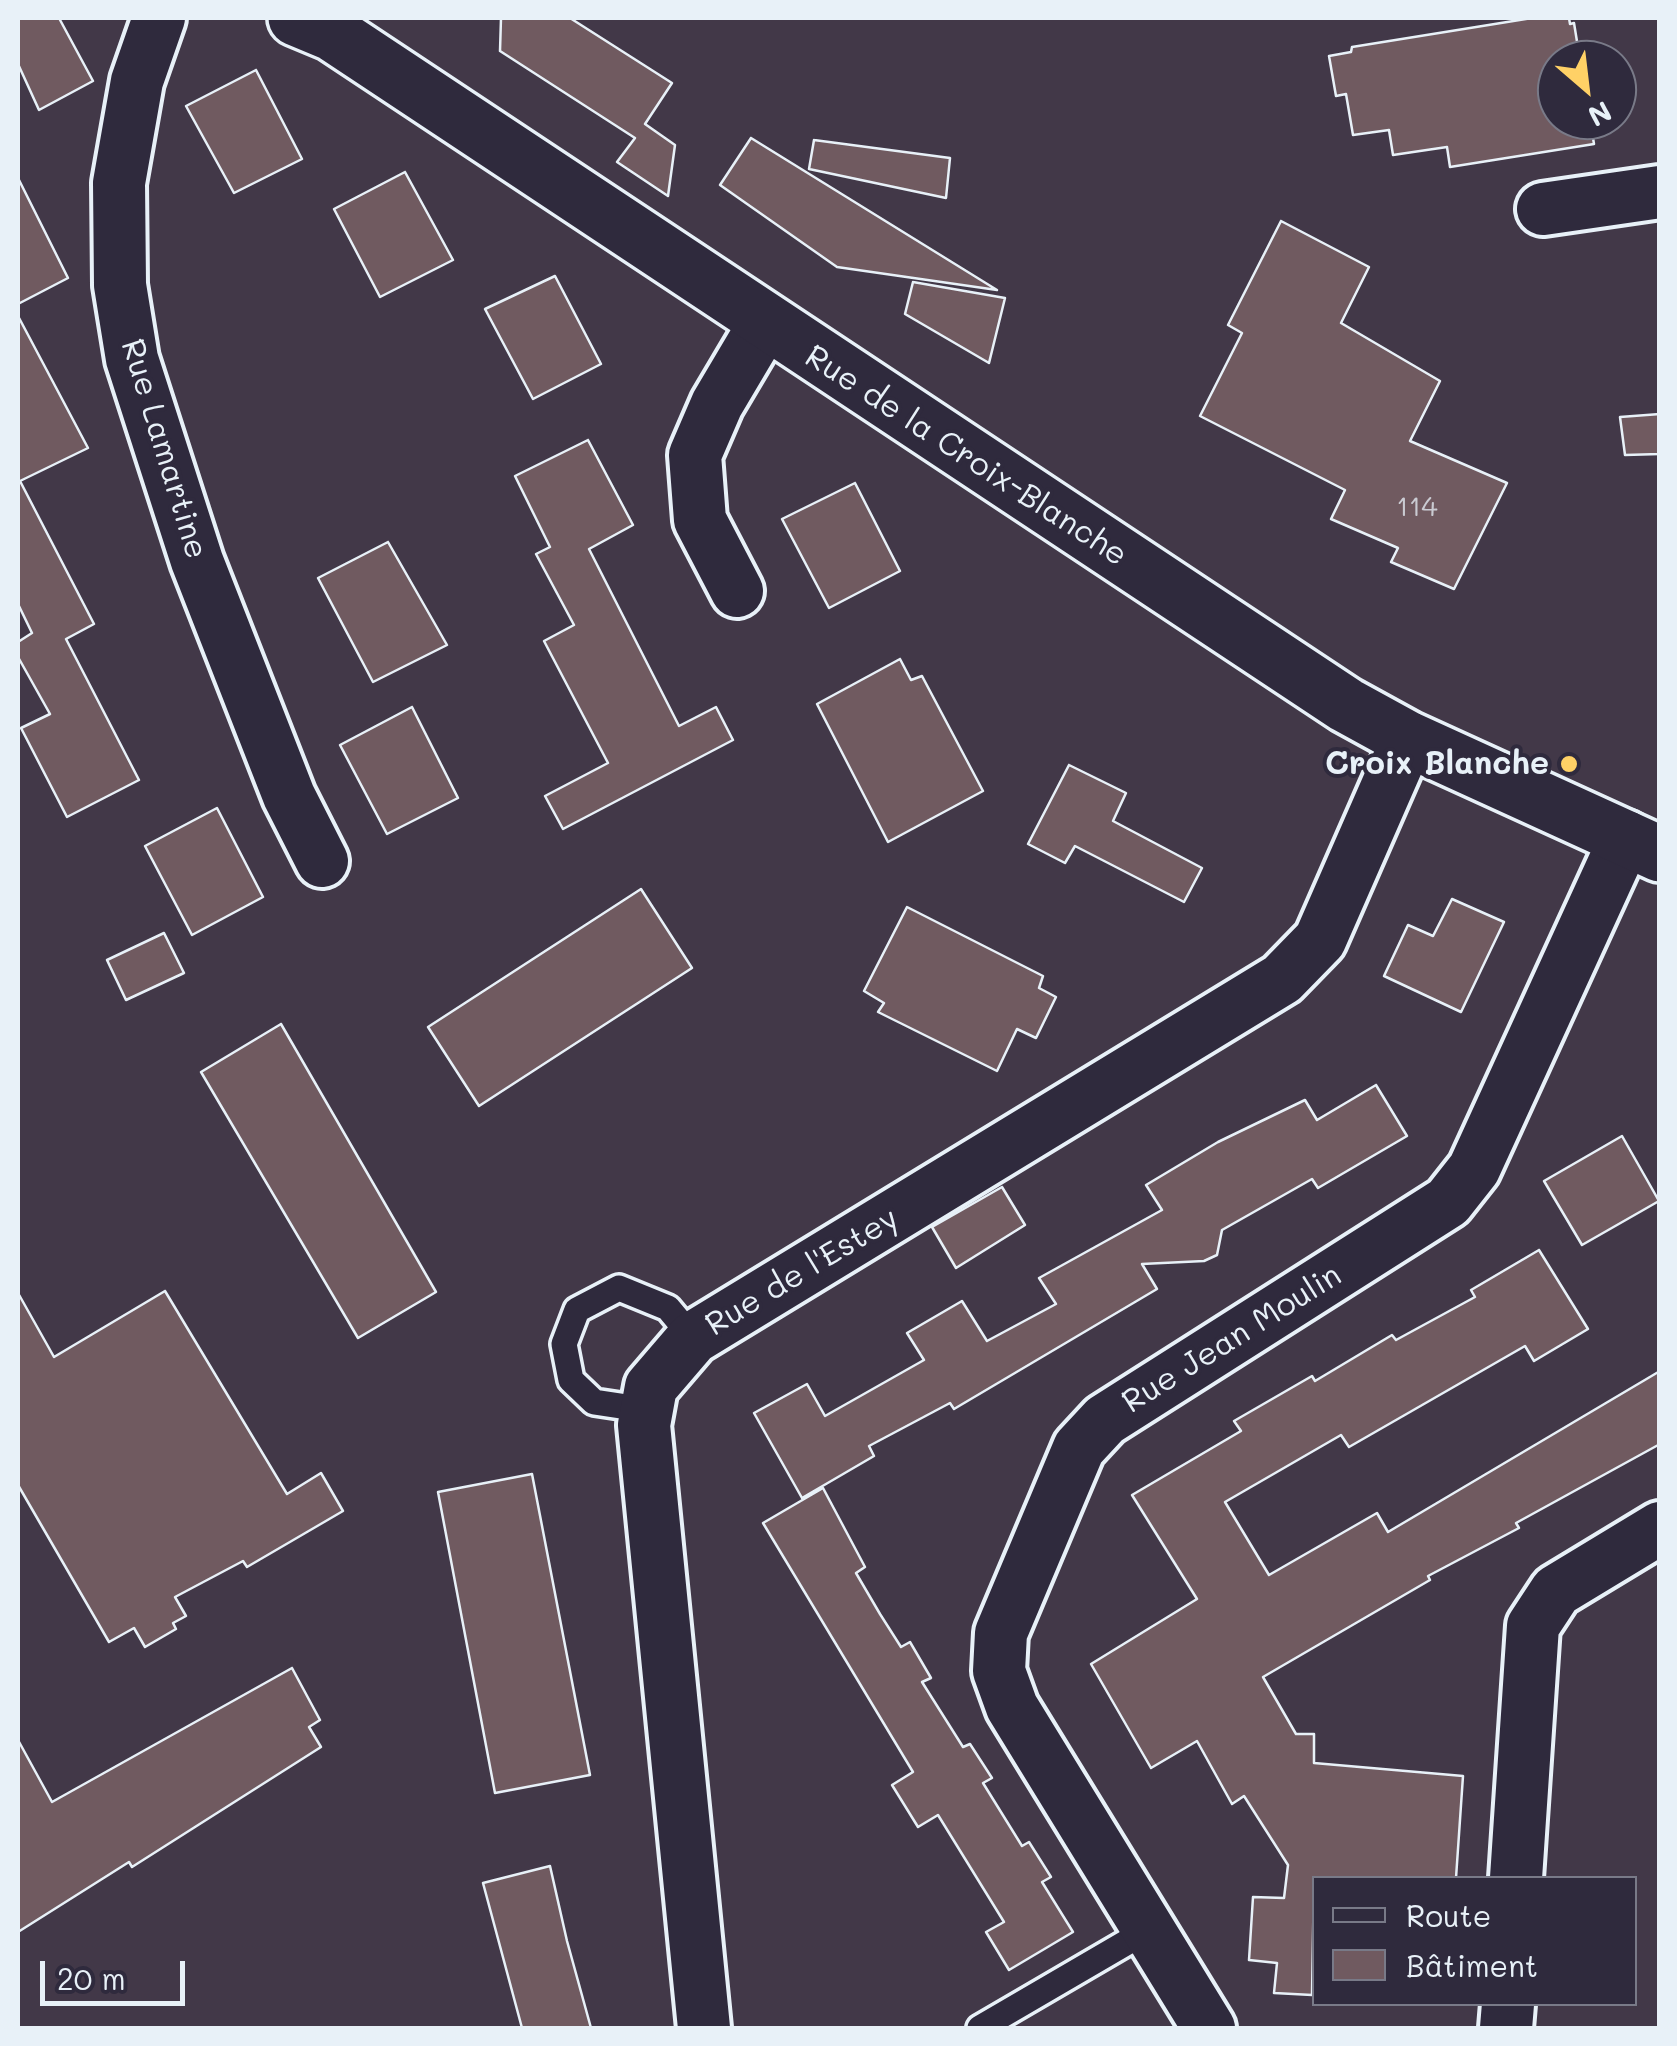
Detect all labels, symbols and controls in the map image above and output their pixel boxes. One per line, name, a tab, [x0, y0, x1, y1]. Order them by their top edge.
north arrow	[1537, 40, 1637, 140]
text: N	[1582, 94, 1618, 136]
street label: Rue Lamartine	[112, 334, 216, 564]
street label: Rue de la Croix-Blanche	[798, 337, 1134, 575]
house number: 114	[1396, 490, 1438, 524]
place label: Croix Blanche	[1325, 745, 1549, 783]
marker: Croix Blanche	[1558, 753, 1580, 775]
street label: Rue de l'Estey	[699, 1199, 905, 1345]
street label: Rue Jean Moulin	[1115, 1256, 1349, 1422]
legend	[1312, 1876, 1637, 2006]
text: Route	[1406, 1895, 1491, 1935]
scale bar	[45, 1941, 190, 2003]
text: Bâtiment	[1406, 1945, 1538, 1985]
text: 20 m	[57, 1958, 126, 1998]

